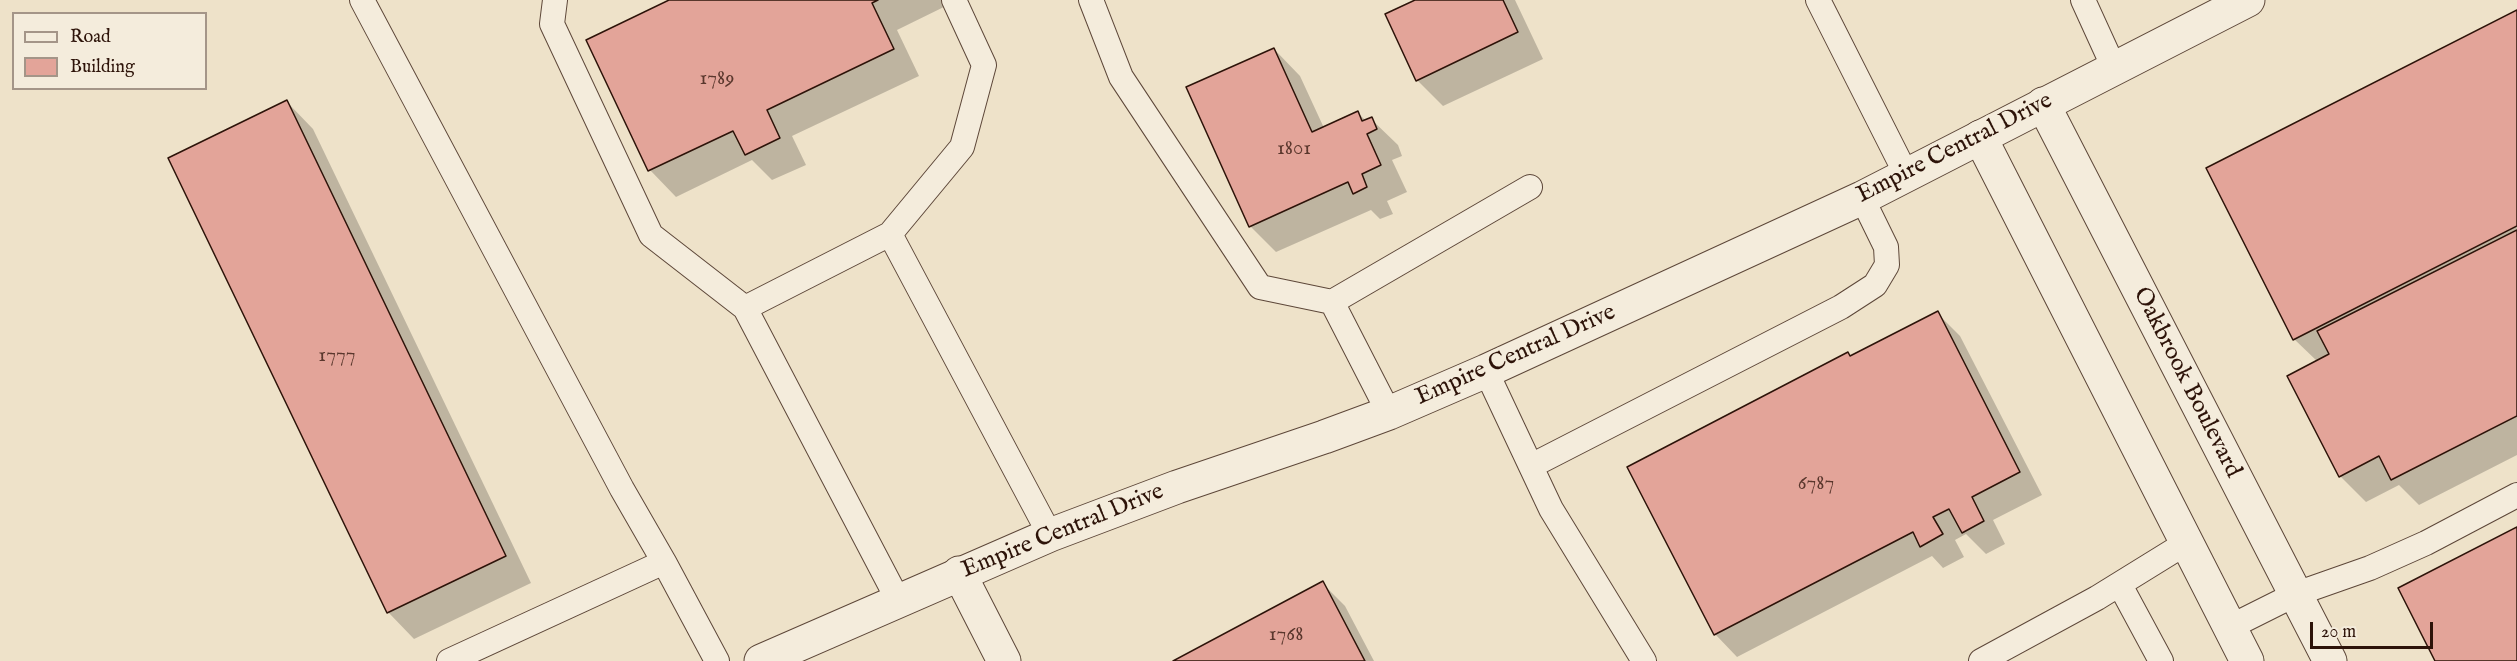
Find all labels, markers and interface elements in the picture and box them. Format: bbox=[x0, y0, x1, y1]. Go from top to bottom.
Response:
legend bbox=[12, 12, 207, 90]
text: Road bbox=[70, 26, 111, 49]
text: Building bbox=[70, 56, 135, 79]
house number: 1789 bbox=[699, 67, 735, 93]
street label: Empire Central Drive bbox=[1852, 87, 2058, 211]
house number: 1801 bbox=[1277, 137, 1311, 163]
street label: Oakbrook Boulevard bbox=[2126, 283, 2246, 483]
street label: Empire Central Drive bbox=[1412, 299, 1620, 413]
house number: 1777 bbox=[318, 344, 356, 370]
house number: 6787 bbox=[1798, 472, 1834, 498]
street label: Empire Central Drive bbox=[958, 478, 1168, 586]
scale bar bbox=[2313, 610, 2436, 648]
text: 20 m bbox=[2321, 621, 2356, 644]
house number: 1768 bbox=[1269, 623, 1303, 649]

